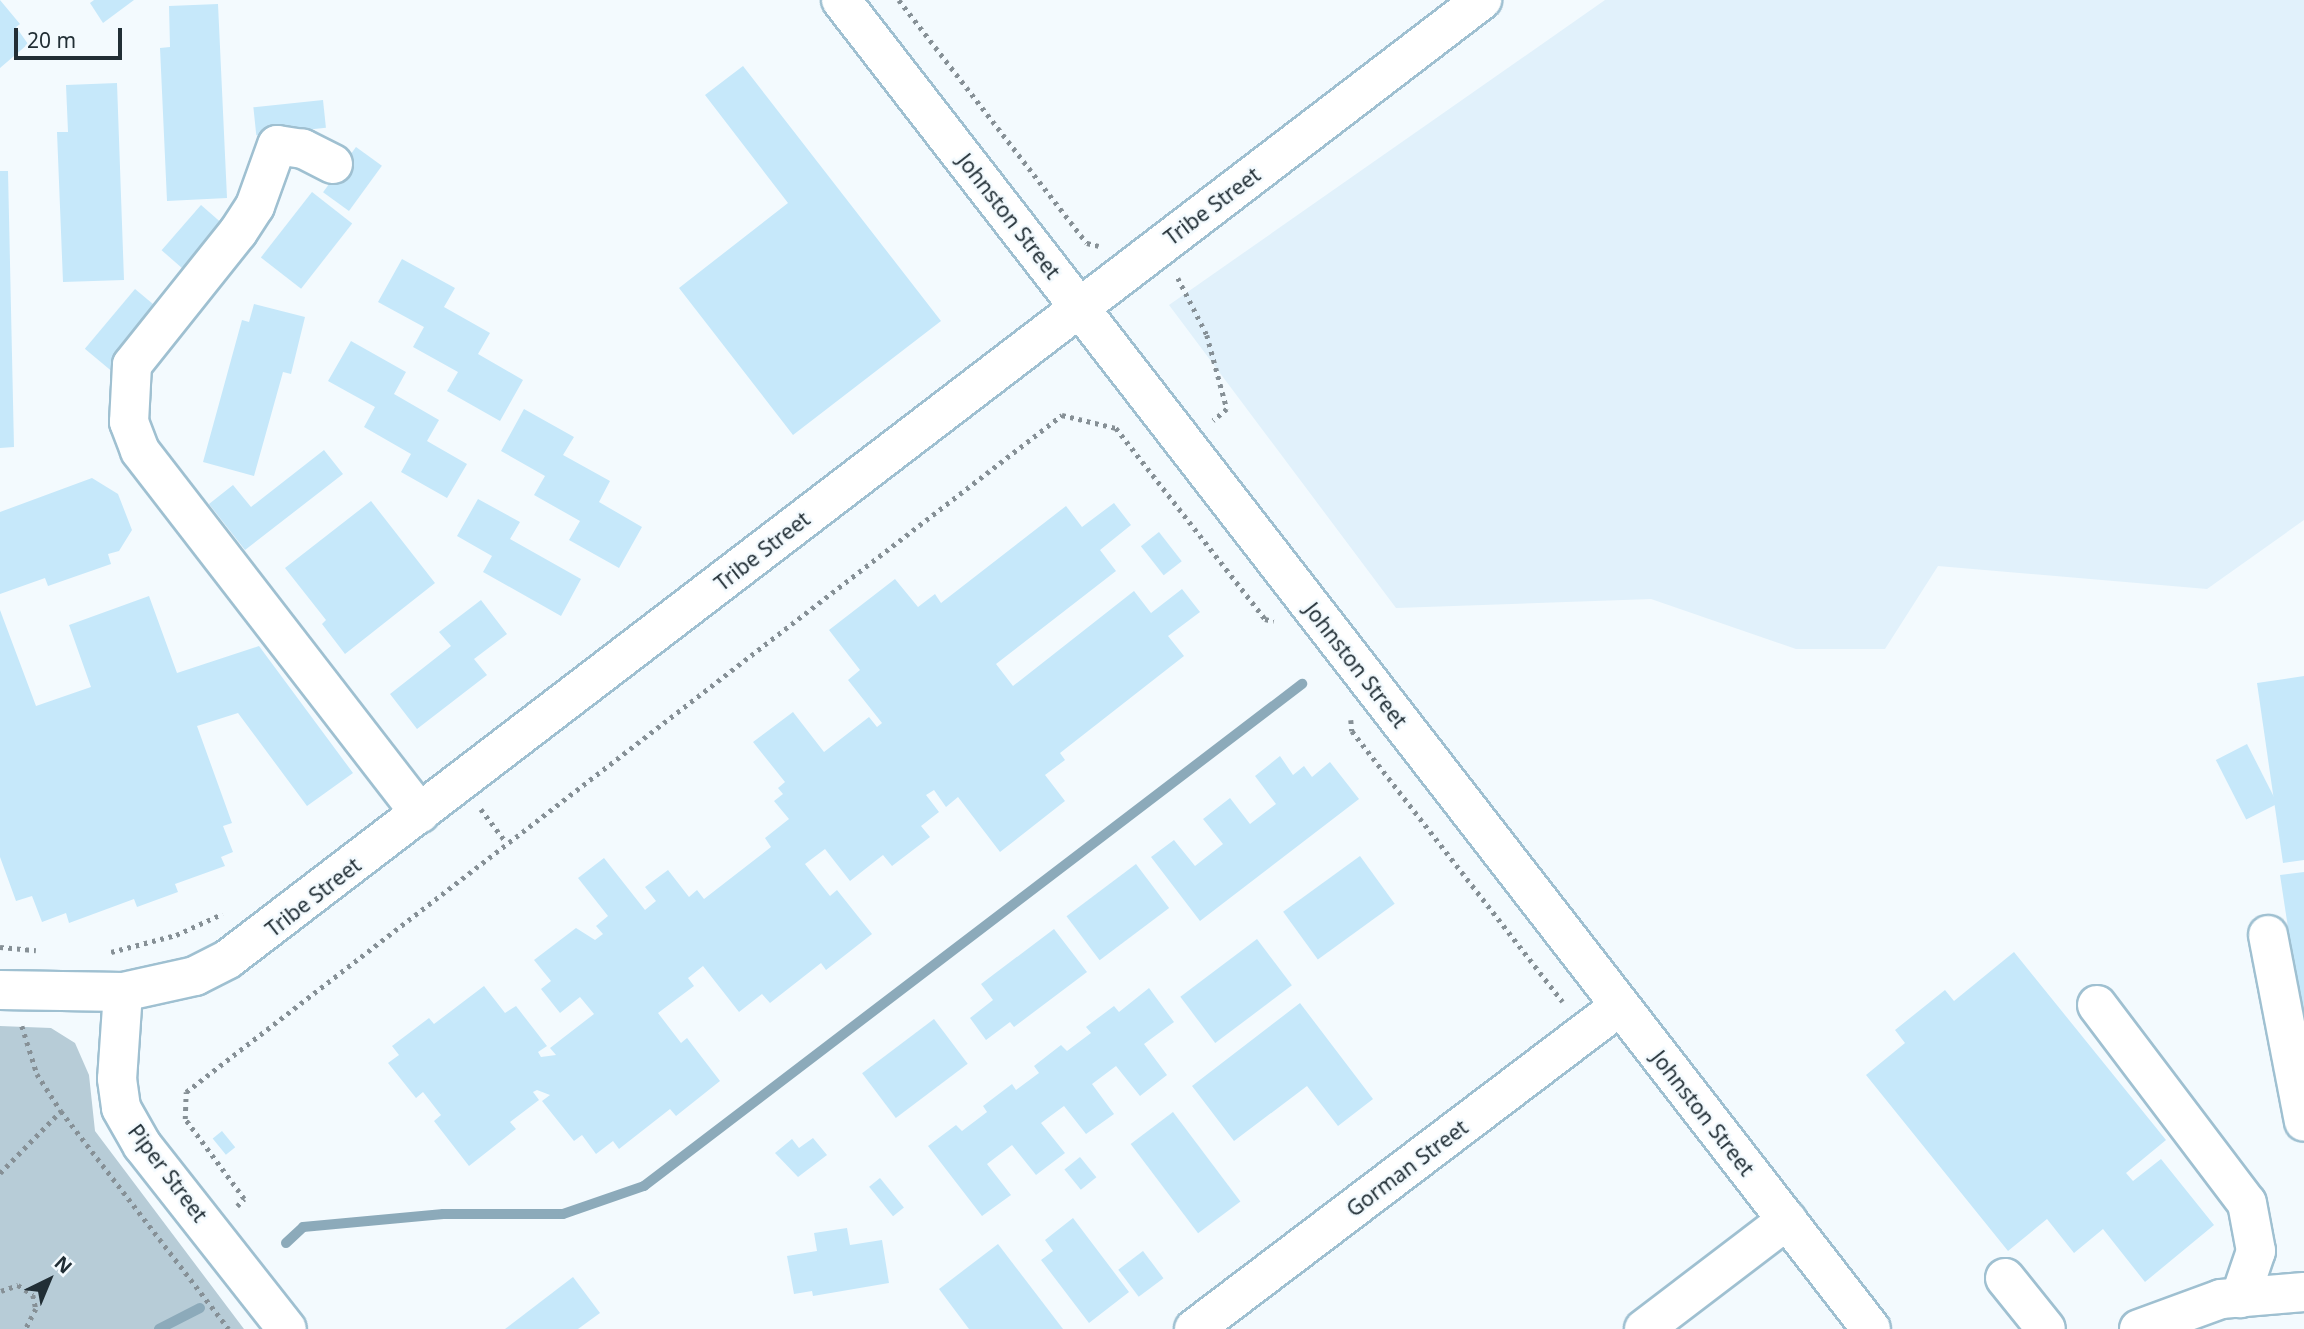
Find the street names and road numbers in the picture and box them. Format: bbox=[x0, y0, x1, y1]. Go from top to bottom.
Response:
street label: Johnston Street bbox=[952, 148, 1066, 284]
street label: Tribe Street bbox=[1159, 162, 1265, 250]
street label: Tribe Street bbox=[709, 506, 815, 596]
street label: Johnston Street bbox=[1299, 597, 1413, 733]
street label: Tribe Street bbox=[260, 852, 366, 942]
street label: Johnston Street bbox=[1646, 1045, 1760, 1181]
street label: Gorman Street bbox=[1341, 1114, 1473, 1222]
street label: Piper Street bbox=[123, 1119, 213, 1227]

